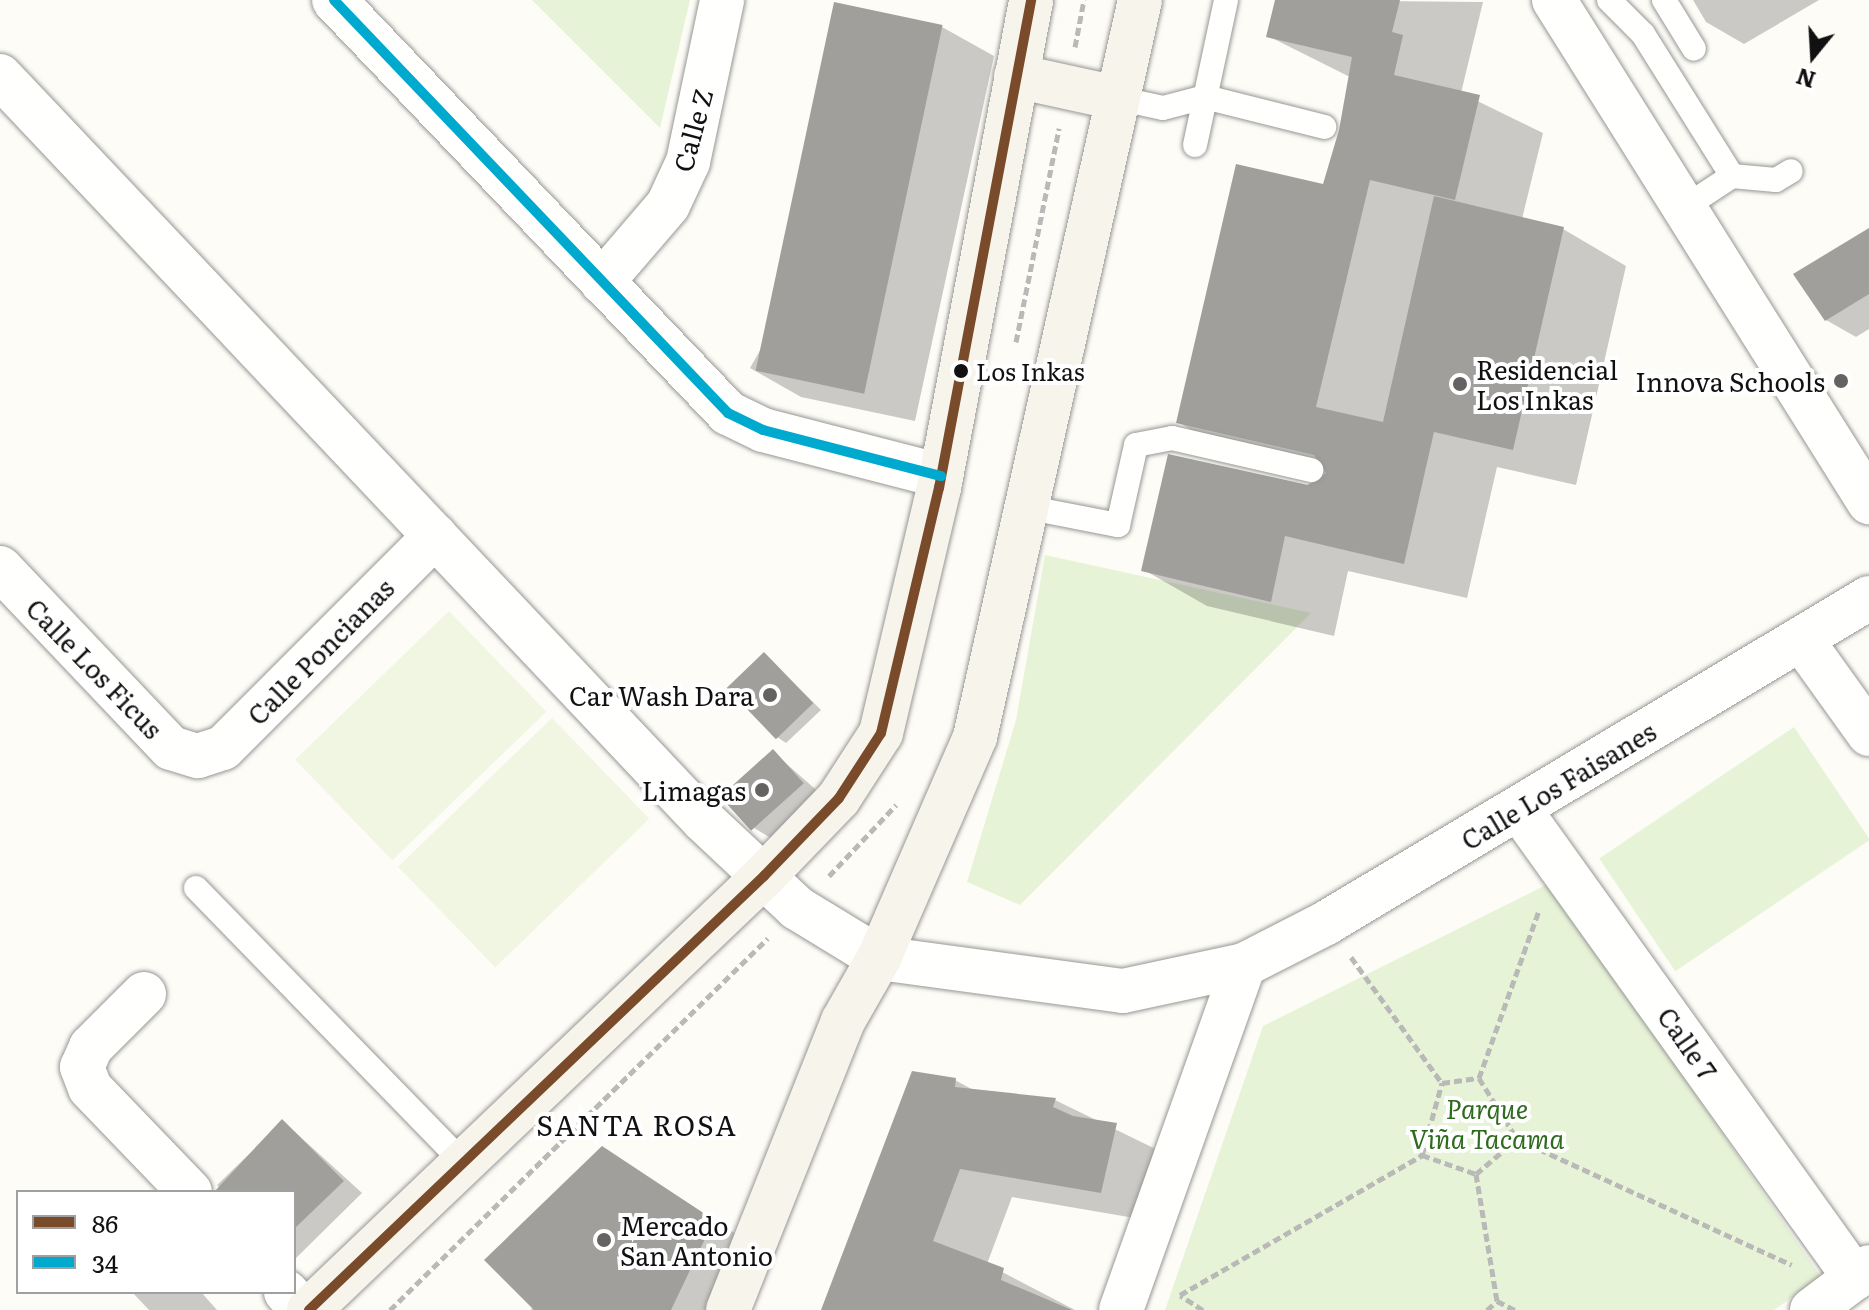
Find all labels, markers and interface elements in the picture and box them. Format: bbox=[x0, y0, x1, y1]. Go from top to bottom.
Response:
north arrow bbox=[1773, 16, 1853, 96]
text: N bbox=[1792, 61, 1819, 98]
street label: Calle Z bbox=[666, 85, 718, 175]
place label: Residencial Los Inkas bbox=[1476, 353, 1618, 414]
place label: Los Inkas bbox=[976, 357, 1085, 385]
marker: Los Inkas bbox=[953, 363, 969, 379]
place label: Innova Schools bbox=[1635, 365, 1825, 397]
marker: Innova Schools bbox=[1832, 372, 1850, 390]
marker: Residencial Los Inkas bbox=[1451, 375, 1469, 393]
street label: Calle Poncianas bbox=[241, 572, 399, 730]
street label: Calle Los Ficus bbox=[21, 592, 169, 744]
place label: Car Wash Dara bbox=[569, 679, 754, 711]
marker: Car Wash Dara bbox=[761, 686, 779, 704]
street label: Calle Los Faisanes bbox=[1455, 715, 1661, 855]
place label: Limagas bbox=[642, 774, 746, 806]
marker: Limagas bbox=[753, 781, 771, 799]
street label: Calle 7 bbox=[1652, 1001, 1724, 1085]
park label: Parque Viña Tacama bbox=[1410, 1092, 1564, 1154]
district label: SANTA ROSA bbox=[536, 1107, 738, 1141]
legend bbox=[16, 1190, 296, 1294]
text: 86 bbox=[92, 1205, 118, 1240]
place label: Mercado San Antonio bbox=[620, 1209, 773, 1270]
marker: Mercado San Antonio bbox=[595, 1231, 613, 1249]
text: 34 bbox=[92, 1245, 118, 1280]

